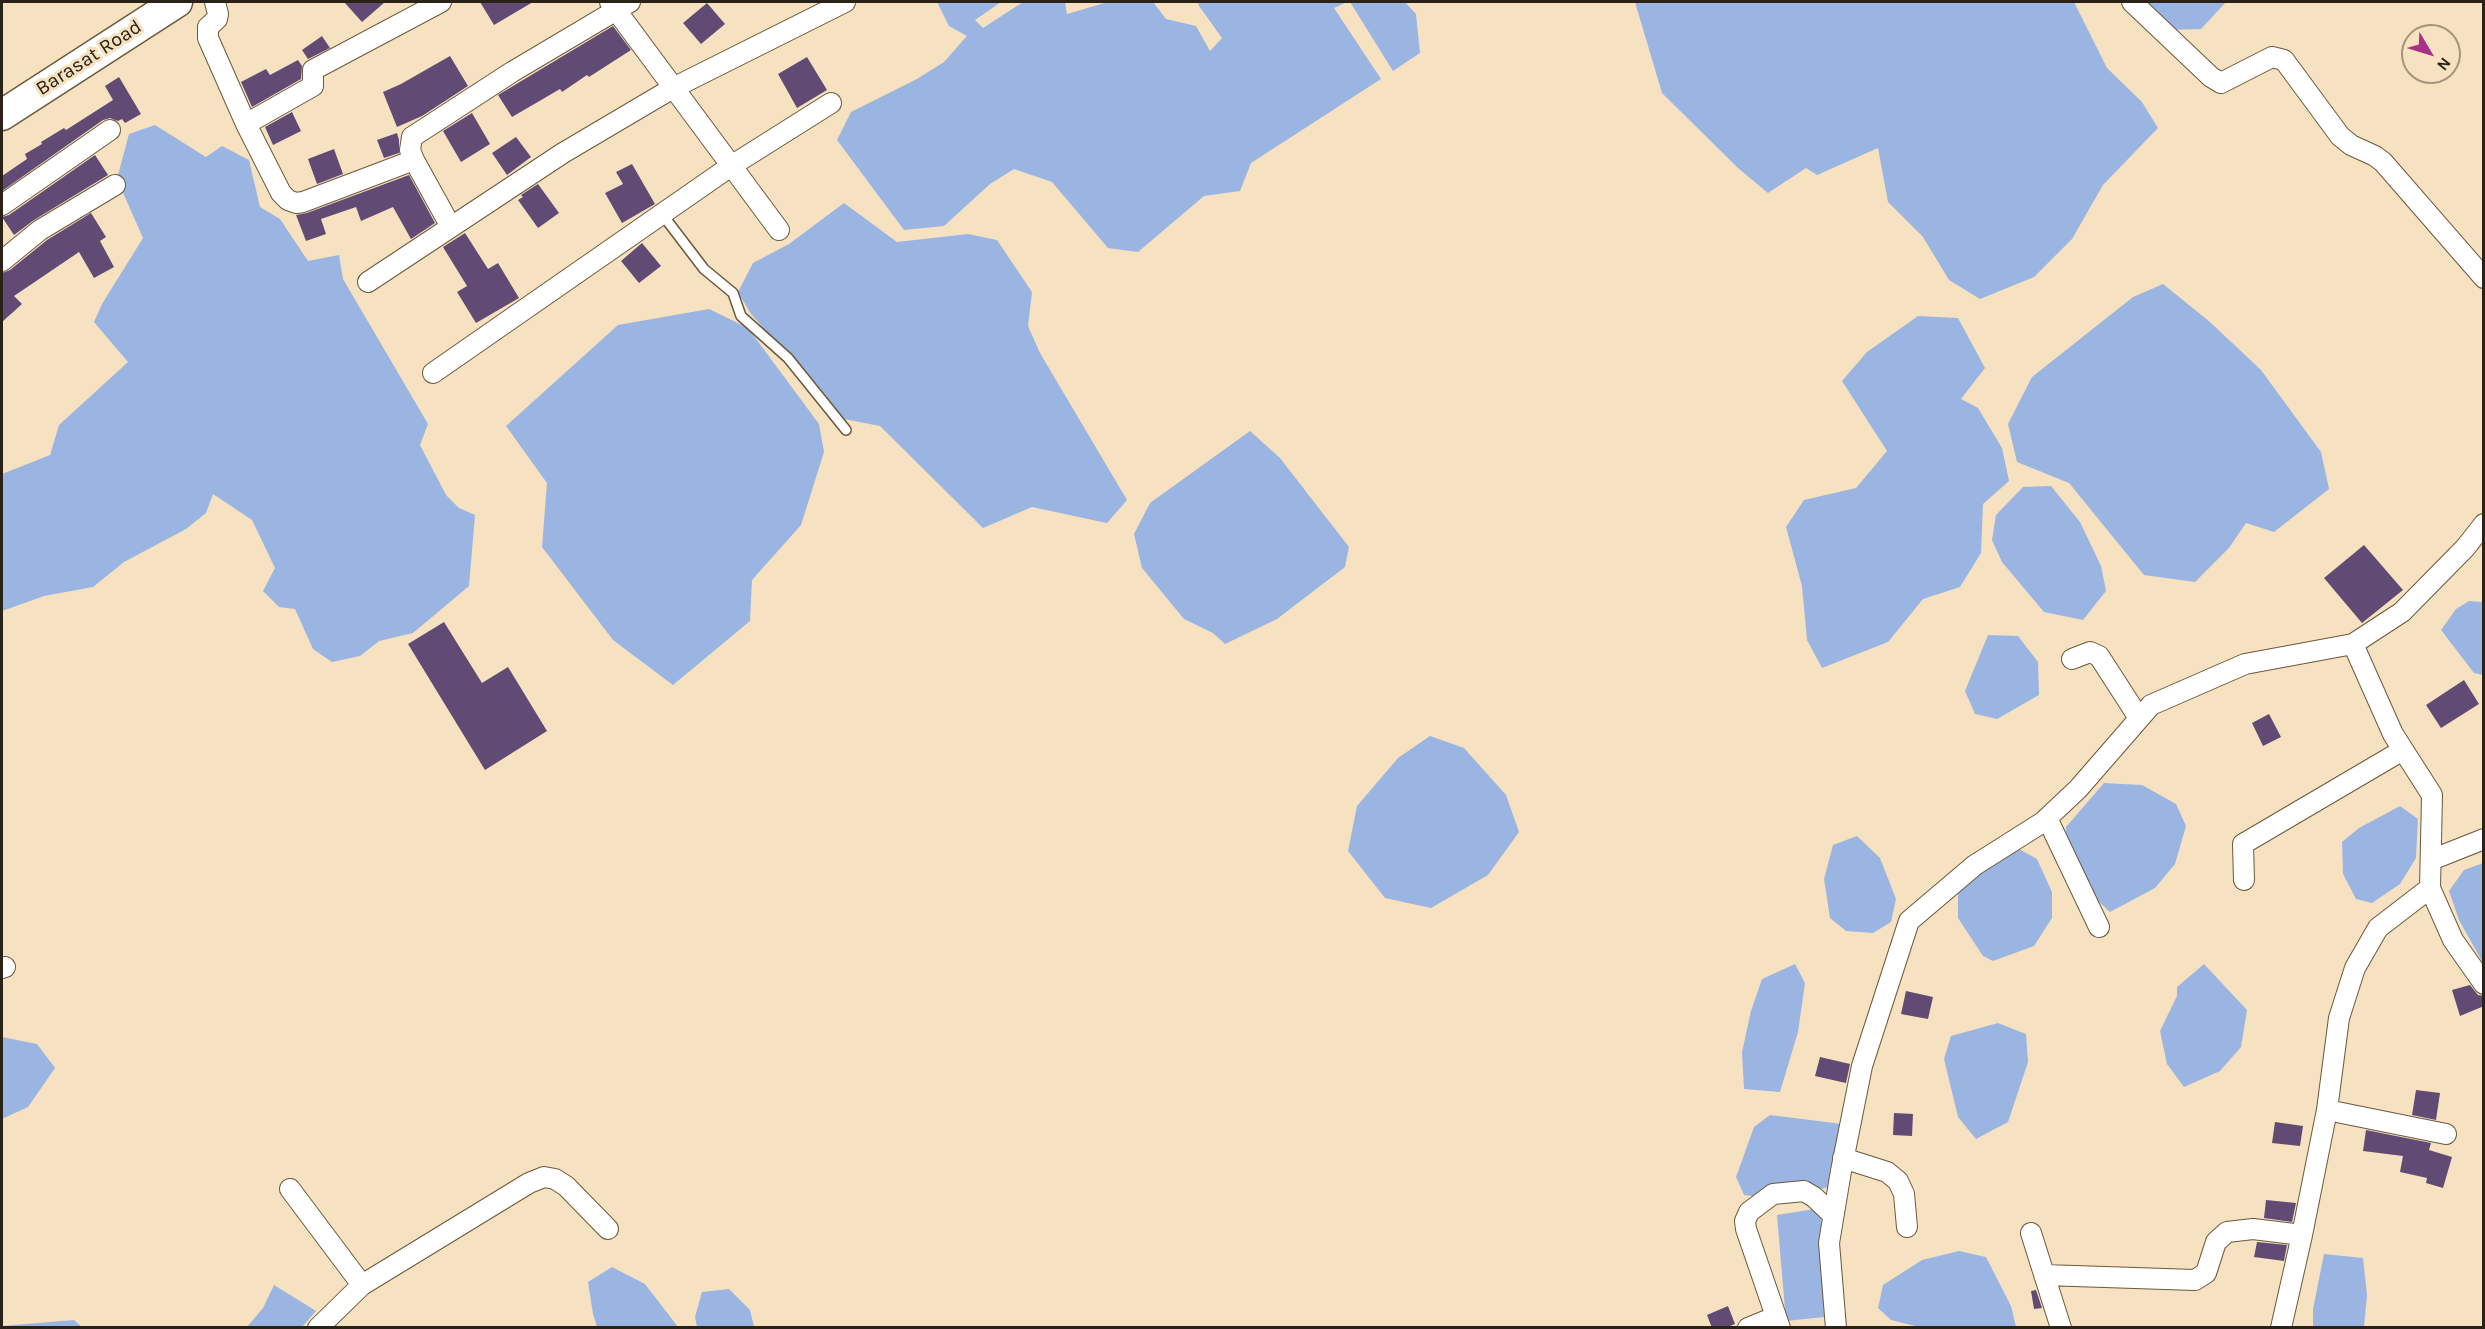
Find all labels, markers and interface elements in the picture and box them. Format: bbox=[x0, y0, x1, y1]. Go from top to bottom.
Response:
street label: Barasat Road bbox=[32, 15, 146, 101]
north arrow bbox=[2401, 24, 2461, 84]
text: N bbox=[2433, 54, 2455, 75]

